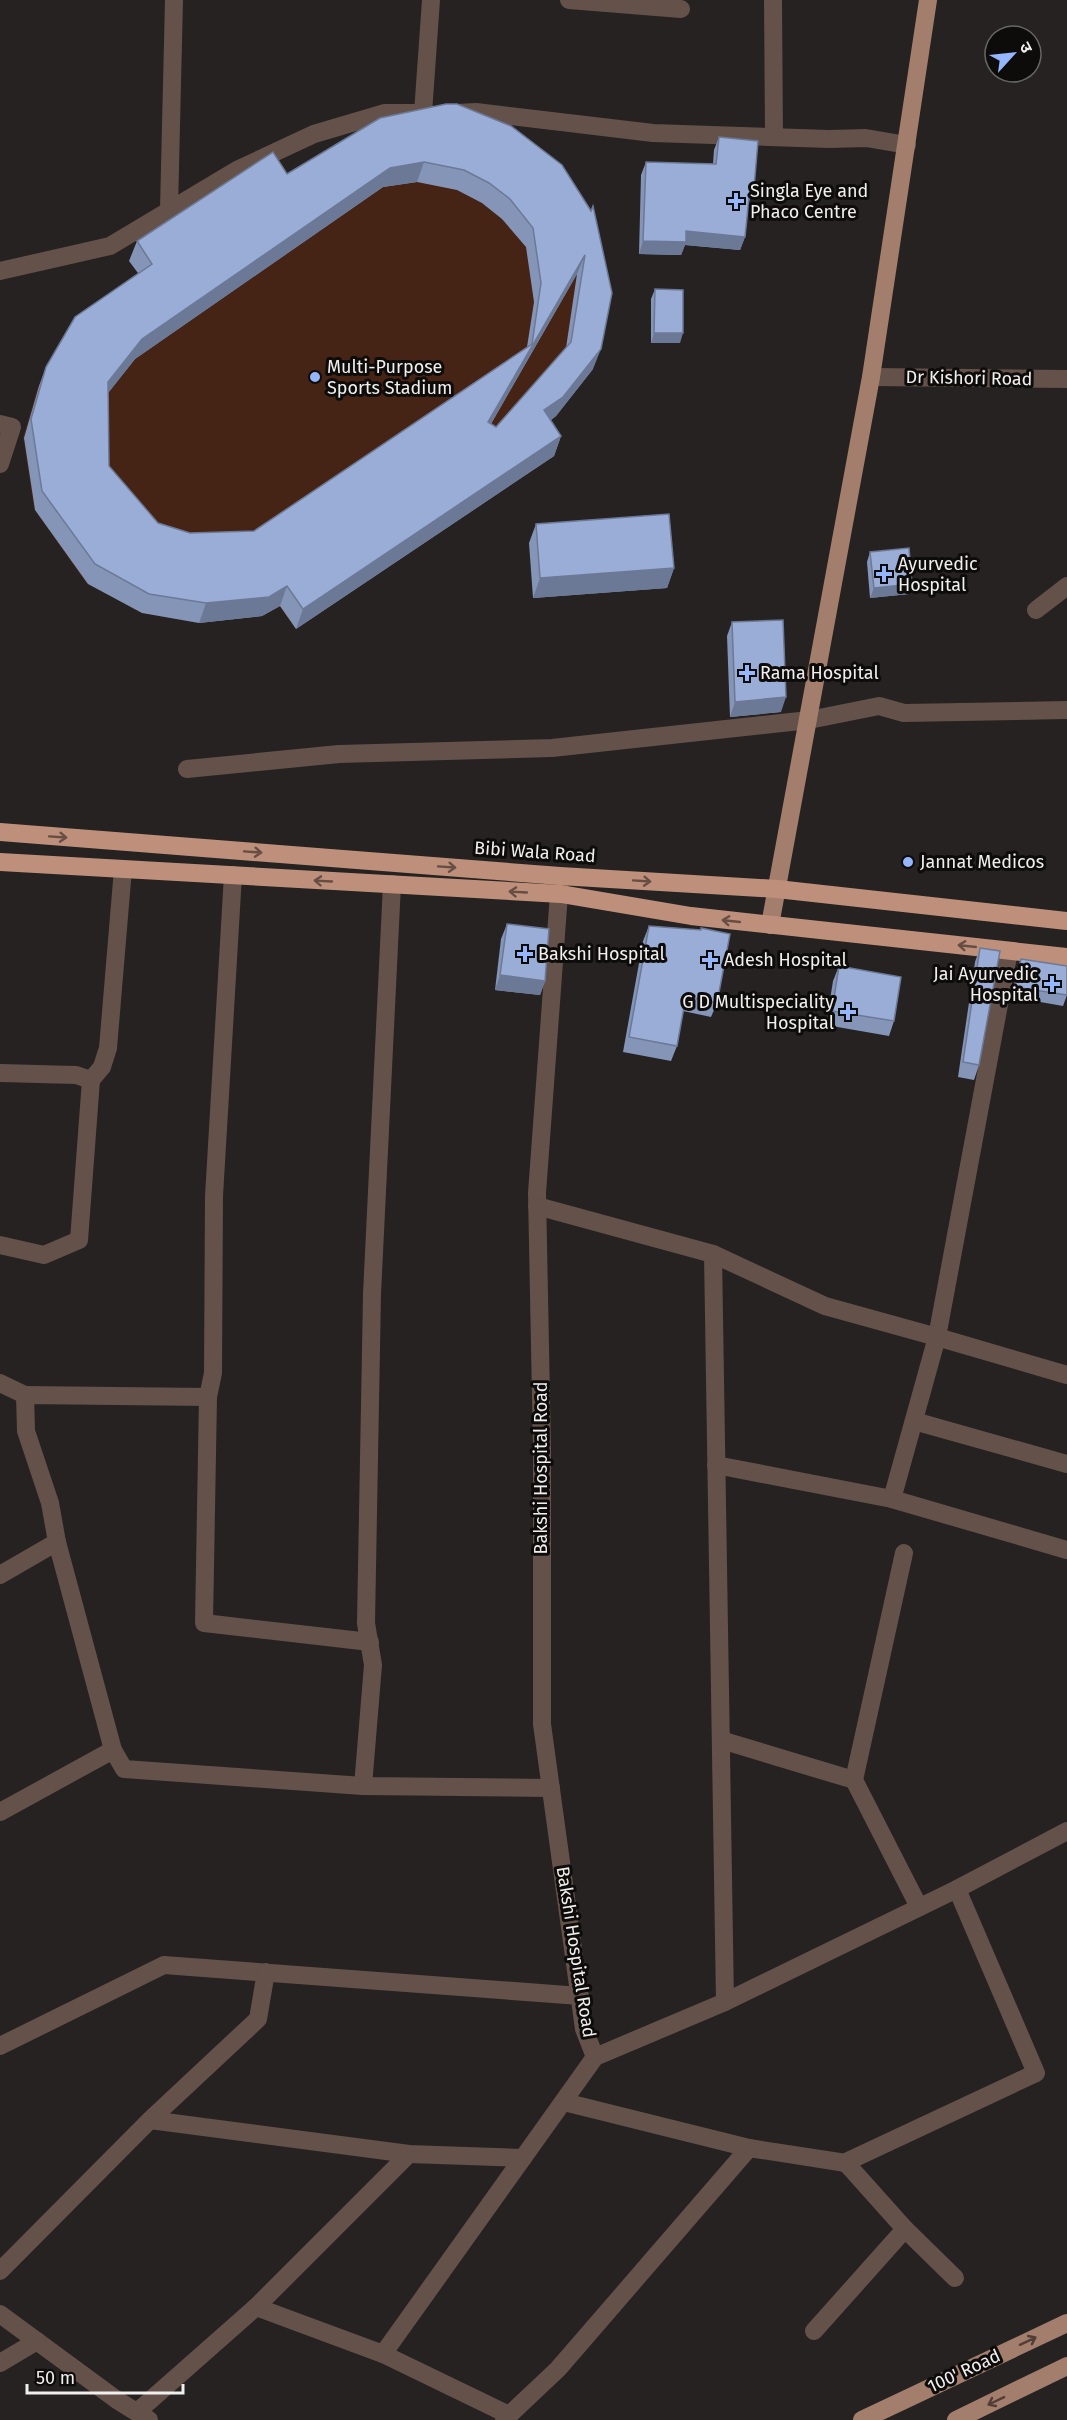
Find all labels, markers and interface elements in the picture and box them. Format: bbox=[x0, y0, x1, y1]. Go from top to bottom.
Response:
north arrow bbox=[983, 24, 1043, 84]
text: उ bbox=[1015, 39, 1037, 56]
place label: Singla Eye and Phaco Centre bbox=[750, 180, 868, 223]
marker: Singla Eye and Phaco Centre bbox=[727, 192, 745, 210]
place label: Multi-Purpose Sports Stadium bbox=[327, 356, 452, 399]
street label: Dr Kishori Road bbox=[905, 366, 1033, 390]
marker: Multi-Purpose Sports Stadium bbox=[308, 370, 322, 384]
place label: Ayurvedic Hospital bbox=[898, 553, 978, 596]
marker: Ayurvedic Hospital bbox=[875, 565, 893, 583]
place label: Rama Hospital bbox=[760, 662, 879, 684]
marker: Rama Hospital bbox=[738, 664, 756, 682]
one-way arrow bbox=[48, 831, 68, 842]
street label: Bibi Wala Road bbox=[473, 837, 597, 867]
one-way arrow bbox=[242, 847, 262, 858]
place label: Jannat Medicos bbox=[920, 851, 1044, 873]
marker: Jannat Medicos bbox=[901, 855, 915, 869]
one-way arrow bbox=[437, 862, 457, 873]
one-way arrow bbox=[313, 875, 333, 886]
one-way arrow bbox=[631, 875, 651, 886]
one-way arrow bbox=[508, 886, 528, 897]
one-way arrow bbox=[722, 915, 742, 926]
one-way arrow bbox=[958, 940, 978, 951]
place label: Bakshi Hospital bbox=[538, 943, 665, 965]
marker: Bakshi Hospital bbox=[516, 945, 534, 963]
place label: Adesh Hospital bbox=[724, 949, 847, 971]
marker: Adesh Hospital bbox=[701, 951, 719, 969]
place label: Jai Ayurvedic Hospital bbox=[933, 963, 1038, 1006]
marker: Jai Ayurvedic Hospital bbox=[1043, 975, 1061, 993]
place label: G D Multispeciality Hospital bbox=[682, 991, 834, 1034]
marker: G D Multispeciality Hospital bbox=[839, 1003, 857, 1021]
street label: Bakshi Hospital Road bbox=[530, 1381, 552, 1555]
street label: Bakshi Hospital Road bbox=[552, 1865, 600, 2039]
one-way arrow bbox=[1019, 2334, 1037, 2346]
street label: 100' Road bbox=[924, 2345, 1004, 2397]
scale bar bbox=[27, 2357, 183, 2395]
text: 50 m bbox=[36, 2367, 75, 2389]
one-way arrow bbox=[987, 2395, 1005, 2407]

